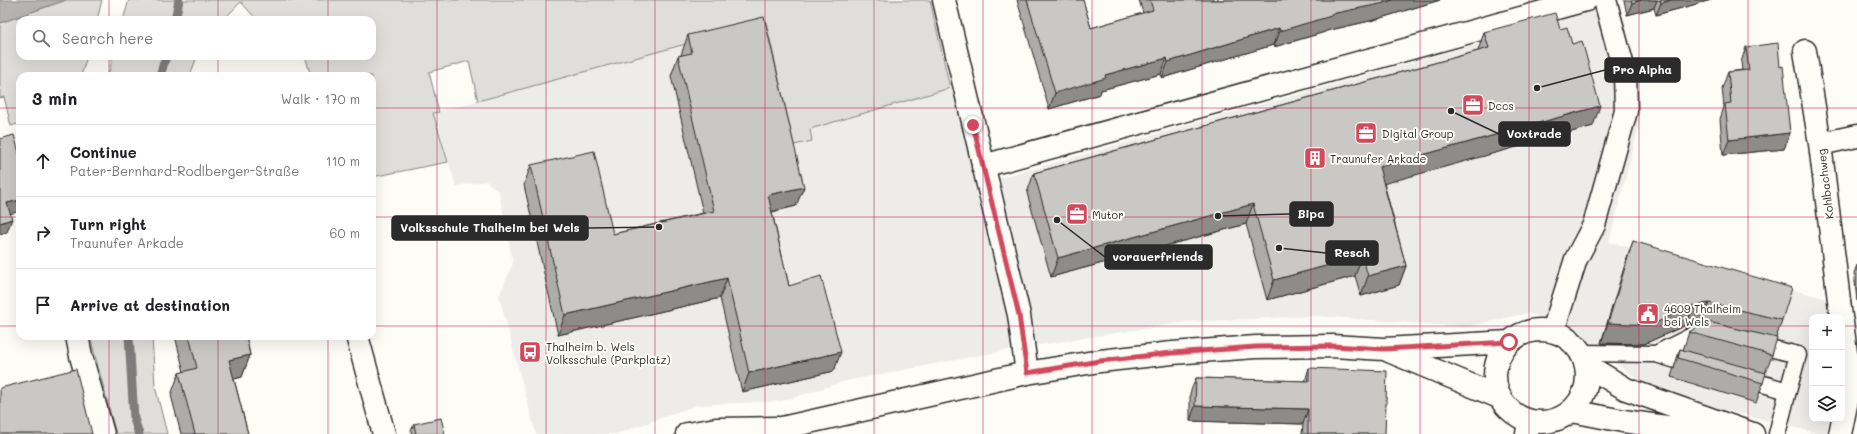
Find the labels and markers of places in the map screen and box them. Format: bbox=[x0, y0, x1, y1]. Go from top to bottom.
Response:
callout: Pro Alpha bbox=[1605, 58, 1680, 82]
office icon: Dccs bbox=[1460, 92, 1486, 118]
place label: Dccs bbox=[1488, 98, 1514, 113]
office icon: Digital Group bbox=[1353, 120, 1379, 146]
callout: Voxtrade bbox=[1499, 122, 1570, 146]
place label: Digital Group bbox=[1382, 126, 1454, 141]
building icon: Traunufer Arkade bbox=[1302, 145, 1328, 171]
place label: Traunufer Arkade bbox=[1330, 151, 1427, 166]
office icon: Mutor bbox=[1064, 201, 1090, 227]
callout: Bipa bbox=[1290, 202, 1333, 226]
place label: Mutor bbox=[1092, 207, 1124, 222]
callout: Volksschule Thalheim bei Wels bbox=[392, 216, 588, 240]
callout: Resch bbox=[1326, 241, 1378, 265]
callout: vorauerfriends bbox=[1105, 245, 1212, 269]
public building icon: 4609 Thalheim bei Wels bbox=[1635, 301, 1661, 327]
place label: 4609 Thalheim bei Wels bbox=[1664, 301, 1741, 329]
bus stop icon: Thalheim b. Wels Volksschule (Parkplatz) bbox=[517, 339, 543, 365]
place label: Thalheim b. Wels Volksschule (Parkplatz) bbox=[546, 339, 671, 367]

